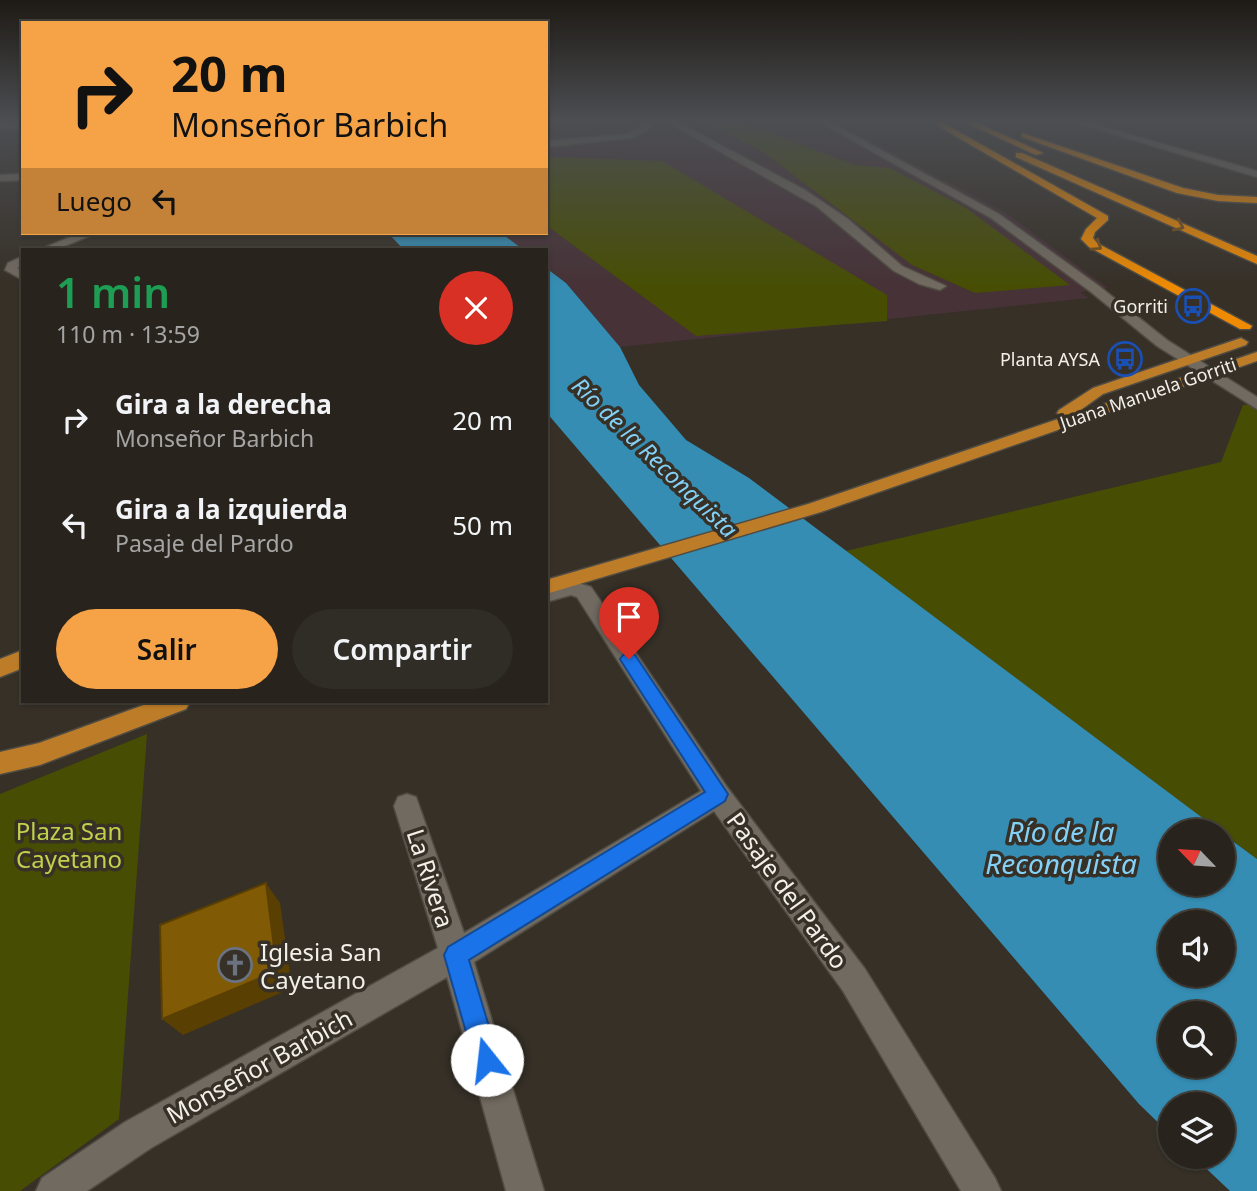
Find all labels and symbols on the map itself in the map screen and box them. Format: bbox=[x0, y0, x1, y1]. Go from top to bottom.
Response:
one-way arrow bbox=[1172, 218, 1184, 232]
one-way arrow bbox=[1089, 237, 1102, 250]
bus stop icon: Gorriti bbox=[1174, 287, 1212, 325]
place label: Gorriti bbox=[1113, 294, 1168, 318]
bus stop icon: Planta AYSA bbox=[1106, 340, 1144, 378]
place label: Planta AYSA bbox=[1000, 347, 1100, 371]
street label: Juana Manuela Gorriti bbox=[1055, 352, 1239, 435]
water label: Río de la Reconquista bbox=[565, 370, 745, 544]
pin bbox=[599, 587, 659, 659]
street label: Pasaje del Pardo bbox=[720, 805, 856, 975]
water label: Río de la Reconquista bbox=[985, 812, 1137, 882]
park label: Plaza San Cayetano bbox=[16, 814, 122, 875]
north arrow bbox=[1158, 819, 1236, 896]
street label: La Rivera bbox=[400, 824, 462, 932]
place label: Iglesia San Cayetano bbox=[260, 935, 382, 996]
church icon: Iglesia San Cayetano bbox=[216, 946, 254, 984]
street label: Monseñor Barbich bbox=[160, 1001, 358, 1131]
position arrow bbox=[450, 1023, 524, 1097]

